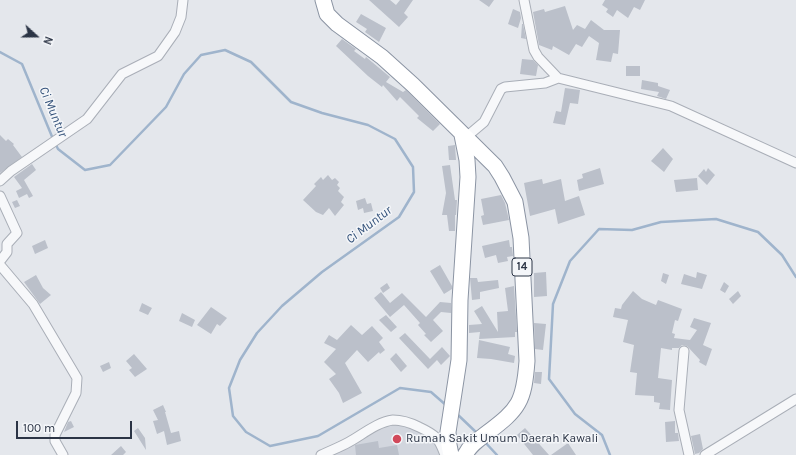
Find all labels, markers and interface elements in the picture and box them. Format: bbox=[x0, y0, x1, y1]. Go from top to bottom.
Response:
north arrow bbox=[16, 16, 56, 56]
text: N bbox=[40, 34, 55, 46]
water label: Ci Muntur bbox=[35, 84, 71, 140]
water label: Ci Muntur bbox=[343, 203, 395, 247]
road number: 14 bbox=[512, 258, 532, 276]
scale bar bbox=[18, 413, 134, 439]
text: 100 m bbox=[23, 421, 55, 435]
place label: Rumah Sakit Umum Daerah Kawali bbox=[406, 432, 598, 446]
marker: Rumah Sakit Umum Daerah Kawali bbox=[391, 433, 403, 445]

